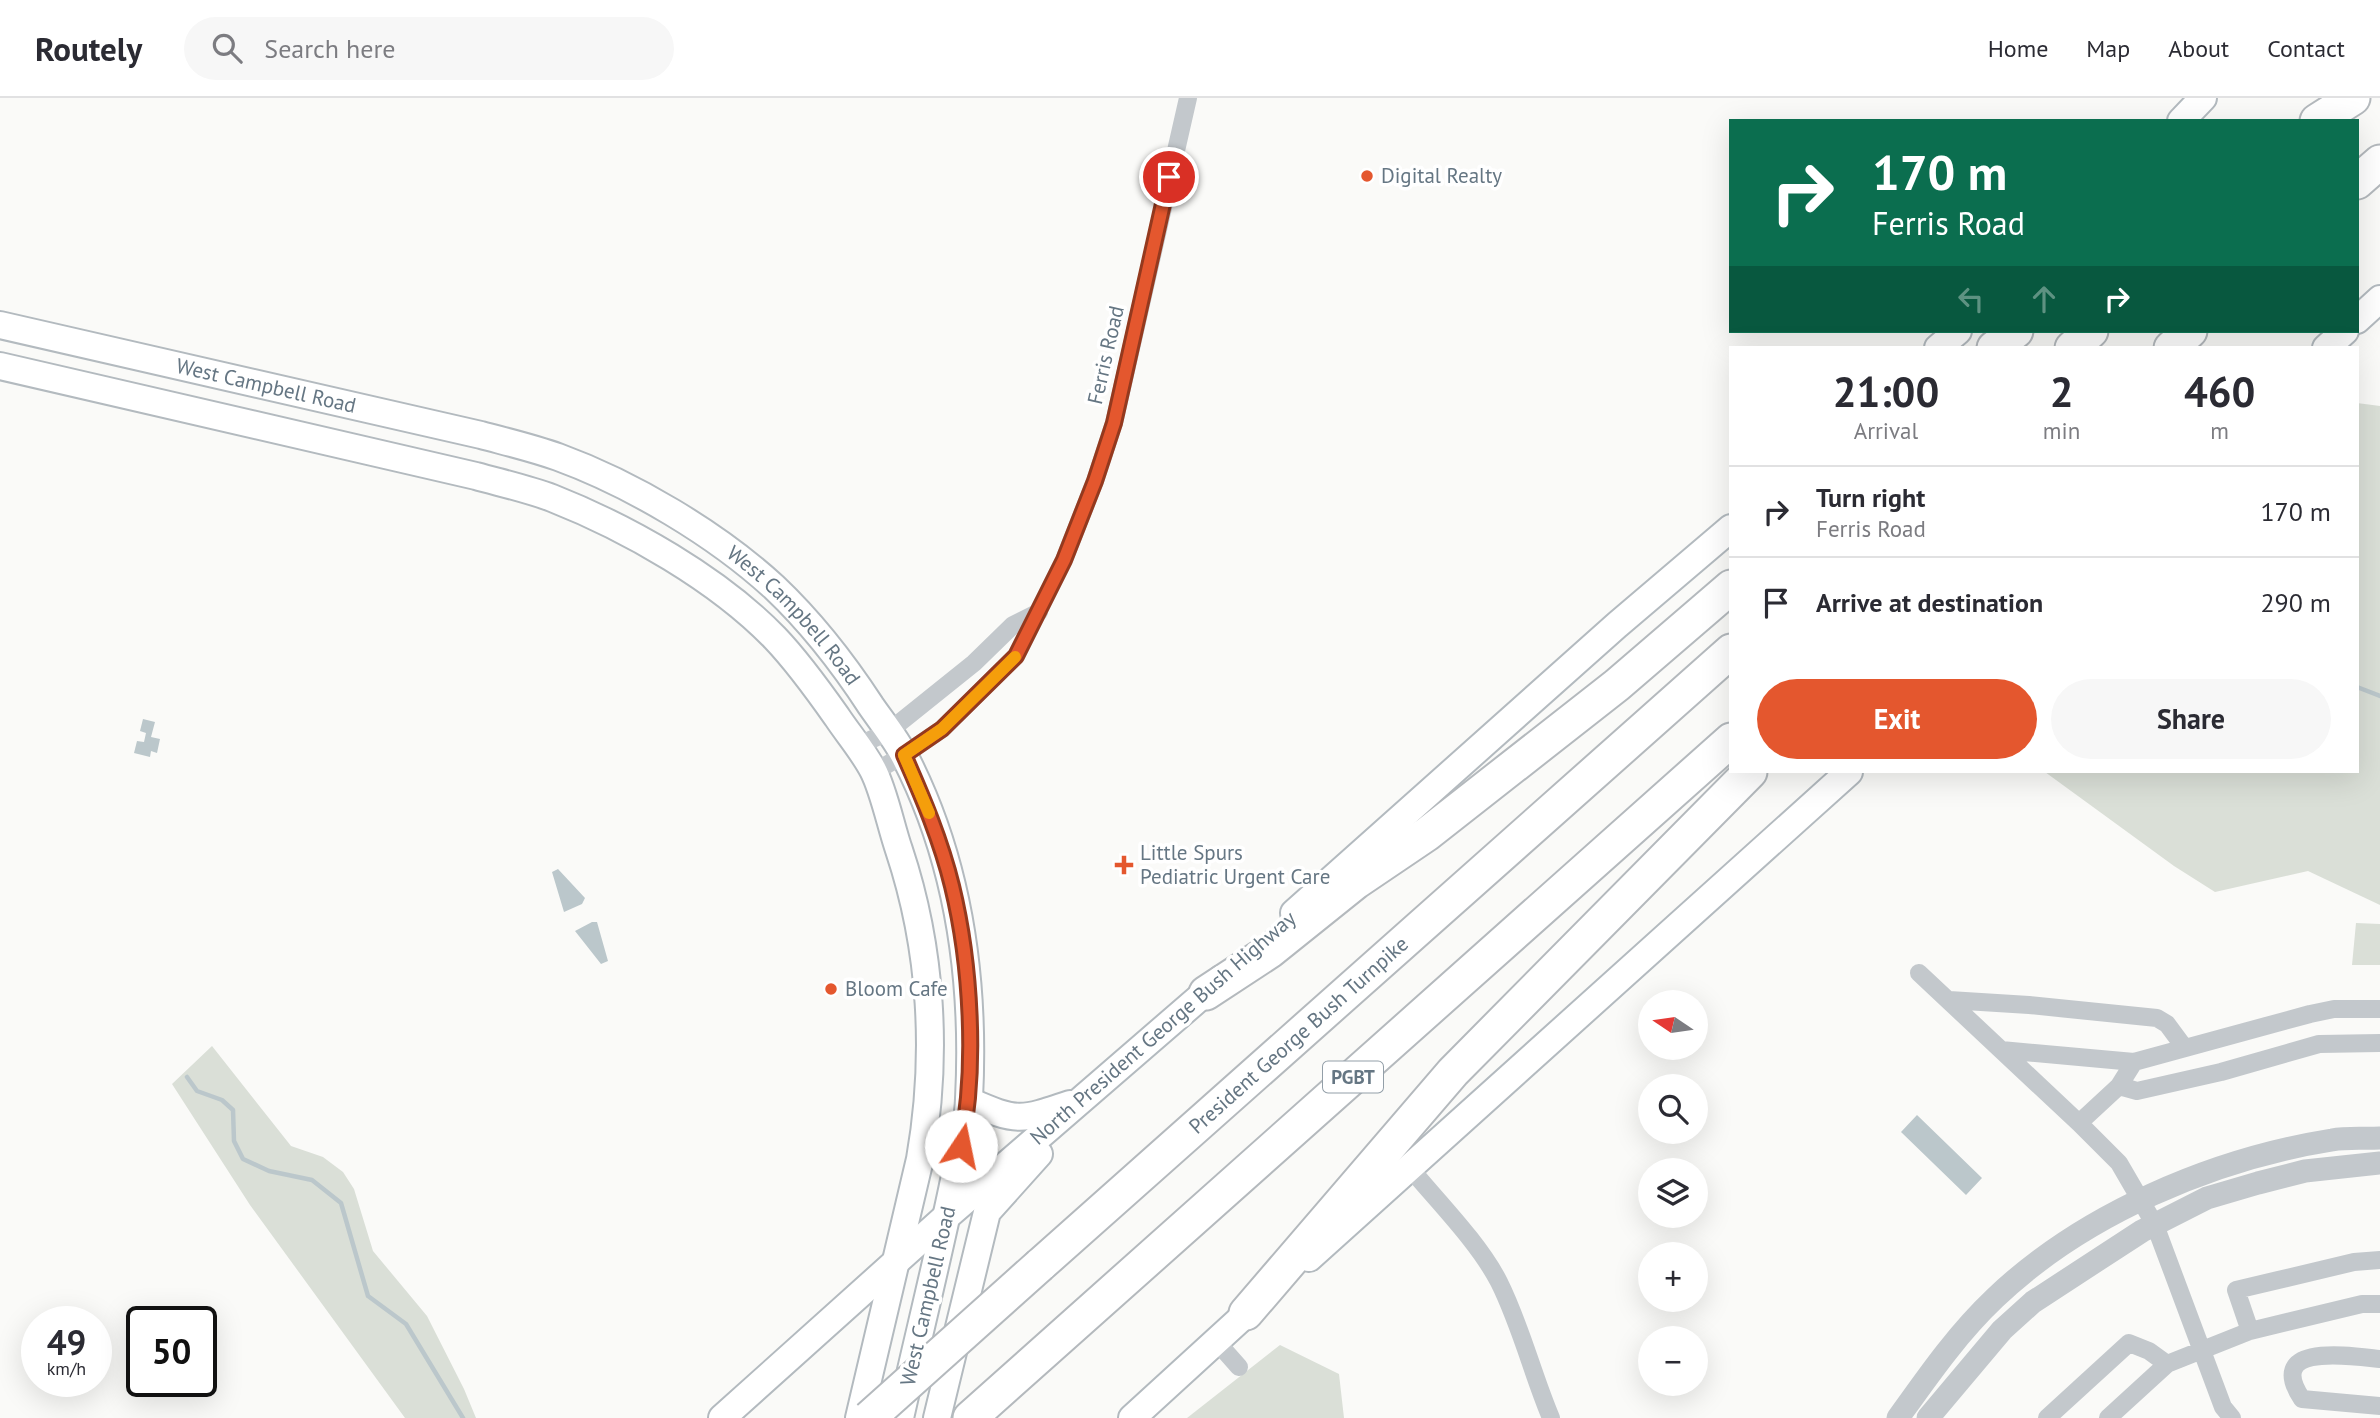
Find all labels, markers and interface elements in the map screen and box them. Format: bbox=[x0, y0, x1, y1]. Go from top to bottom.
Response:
search box bbox=[184, 17, 674, 80]
text: Routely bbox=[35, 27, 142, 70]
icon: search bbox=[208, 29, 246, 67]
text: Search here bbox=[264, 32, 395, 65]
text: Home bbox=[1988, 33, 2048, 64]
text: Map bbox=[2086, 33, 2130, 64]
text: About bbox=[2168, 33, 2229, 64]
text: Contact bbox=[2267, 33, 2345, 64]
text: 170 m bbox=[1872, 140, 2007, 204]
pin bbox=[1139, 147, 1199, 207]
icon: right bbox=[1757, 147, 1848, 238]
icon: arrive bbox=[1150, 158, 1188, 196]
place label: Digital Realty bbox=[1381, 162, 1502, 189]
marker: Digital Realty bbox=[1359, 168, 1375, 184]
text: Ferris Road bbox=[1872, 202, 2025, 244]
icon: left bbox=[1952, 280, 1990, 318]
icon: ahead bbox=[2025, 280, 2063, 318]
icon: right bbox=[2098, 280, 2136, 318]
street label: Ferris Road bbox=[1081, 303, 1130, 407]
street label: West Campbell Road bbox=[174, 352, 359, 419]
text: 21:00 bbox=[1833, 364, 1939, 419]
text: 2 bbox=[2050, 364, 2073, 419]
text: 460 bbox=[2184, 364, 2255, 419]
text: Arrival bbox=[1854, 416, 1918, 445]
text: min bbox=[2043, 416, 2080, 445]
text: m bbox=[2210, 416, 2229, 445]
text: Turn right bbox=[1816, 481, 1925, 514]
icon: right bbox=[1757, 493, 1795, 531]
text: 170 m bbox=[2260, 495, 2331, 528]
text: Ferris Road bbox=[1816, 514, 1926, 543]
street label: West Campbell Road bbox=[721, 539, 867, 690]
icon: arrive bbox=[1757, 584, 1795, 622]
text: Arrive at destination bbox=[1816, 586, 2043, 619]
text: 290 m bbox=[2260, 586, 2331, 619]
button: Exit bbox=[1757, 679, 2037, 759]
button: Share bbox=[2051, 679, 2331, 759]
place label: Little Spurs Pediatric Urgent Care bbox=[1140, 839, 1330, 890]
marker: Little Spurs Pediatric Urgent Care bbox=[1114, 855, 1134, 875]
street label: North President George Bush Highway bbox=[1024, 905, 1301, 1151]
street label: President George Bush Turnpike bbox=[1183, 930, 1414, 1139]
place label: Bloom Cafe bbox=[845, 975, 948, 1002]
marker: Bloom Cafe bbox=[823, 981, 839, 997]
north arrow bbox=[1638, 990, 1708, 1060]
map controls bbox=[1638, 990, 1708, 1396]
road number: PGBT bbox=[1323, 1062, 1383, 1093]
button: search bbox=[1638, 1074, 1708, 1144]
position arrow bbox=[924, 1109, 998, 1183]
button: layers bbox=[1638, 1158, 1708, 1228]
street label: West Campbell Road bbox=[894, 1203, 961, 1388]
button: + bbox=[1638, 1242, 1708, 1312]
speed limit sign: 50 bbox=[126, 1306, 217, 1397]
text: 49 bbox=[47, 1319, 86, 1365]
button: − bbox=[1638, 1326, 1708, 1396]
text: km/h bbox=[47, 1357, 86, 1380]

